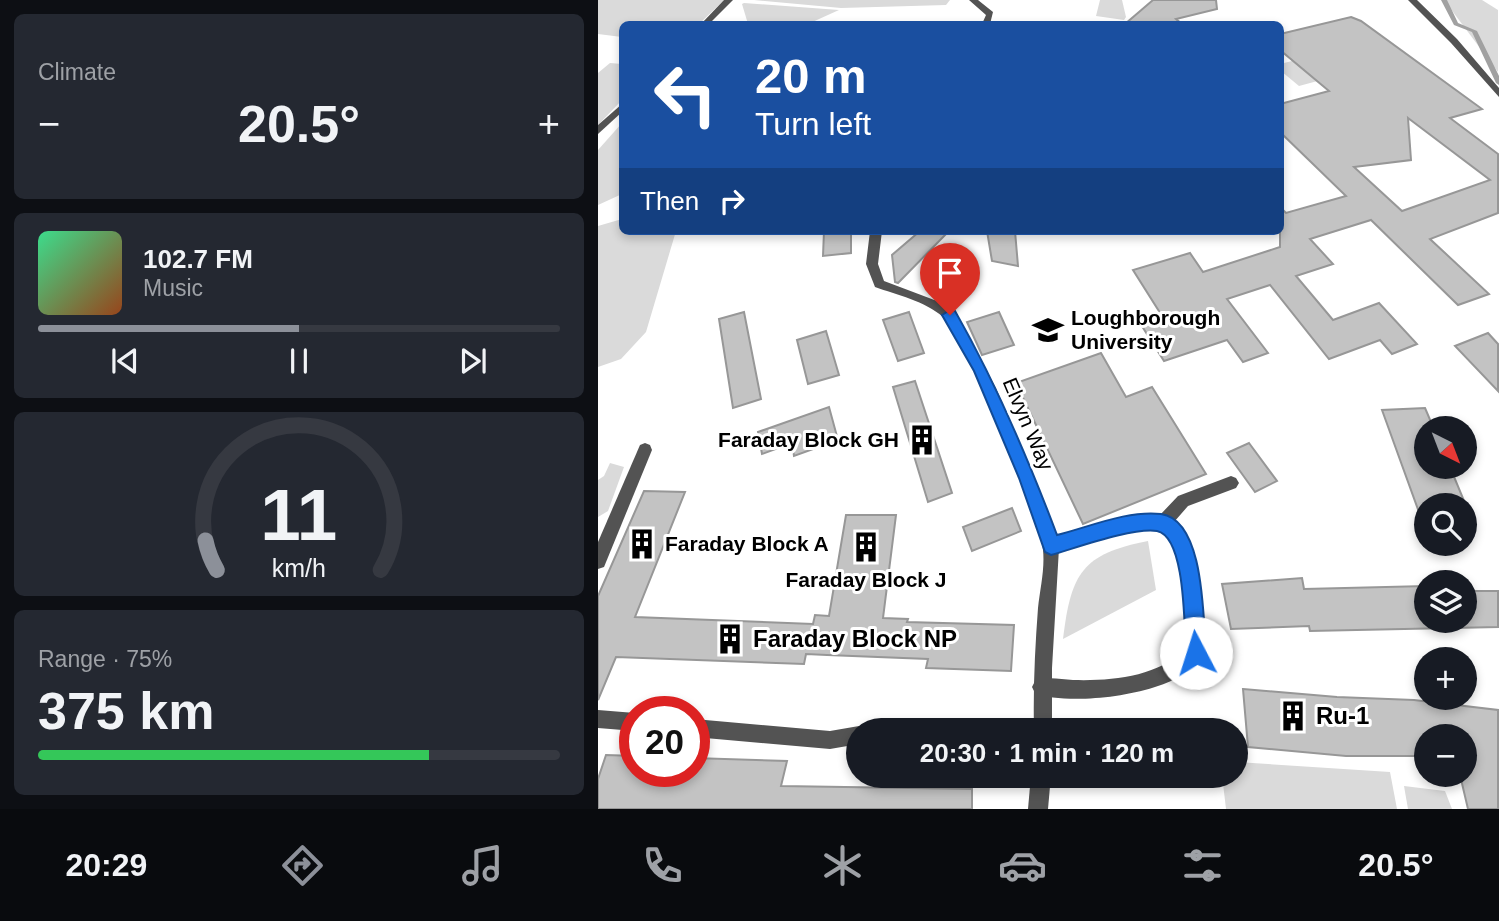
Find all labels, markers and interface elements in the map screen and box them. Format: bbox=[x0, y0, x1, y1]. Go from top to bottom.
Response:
icon: left bbox=[640, 49, 731, 140]
text: 20 m bbox=[755, 49, 867, 103]
text: Climate bbox=[38, 59, 116, 85]
text: 20.5° bbox=[238, 95, 360, 153]
text: − bbox=[38, 103, 60, 145]
text: + bbox=[538, 103, 560, 145]
text: Turn left bbox=[755, 106, 871, 142]
icon: right bbox=[713, 182, 751, 220]
text: Then bbox=[640, 186, 699, 216]
pin bbox=[920, 243, 980, 315]
text: 102.7 FM bbox=[143, 244, 253, 274]
icon: arrive bbox=[931, 254, 969, 292]
text: Music bbox=[143, 275, 203, 301]
place label: Loughborough University bbox=[1071, 306, 1220, 353]
school or university icon: Loughborough University bbox=[1031, 313, 1065, 347]
icon: previous bbox=[106, 342, 144, 380]
icon: pause bbox=[280, 342, 318, 380]
icon: next bbox=[454, 342, 492, 380]
street label: Elvyn Way bbox=[999, 374, 1058, 474]
north arrow bbox=[1414, 416, 1476, 480]
map controls bbox=[1414, 416, 1477, 787]
building icon: Faraday Block GH bbox=[905, 423, 939, 457]
place label: Faraday Block GH bbox=[718, 428, 899, 451]
text: 11 bbox=[261, 474, 337, 555]
button: search bbox=[1414, 493, 1477, 556]
building icon: Faraday Block A bbox=[625, 527, 659, 561]
building icon: Faraday Block J bbox=[849, 530, 883, 564]
place label: Faraday Block A bbox=[665, 532, 829, 555]
text: km/h bbox=[272, 554, 326, 582]
place label: Faraday Block J bbox=[785, 568, 947, 591]
button: layers bbox=[1414, 570, 1477, 633]
position arrow bbox=[1159, 616, 1233, 690]
building icon: Faraday Block NP bbox=[713, 622, 747, 656]
place label: Faraday Block NP bbox=[753, 625, 957, 652]
text: Range · 75% bbox=[38, 646, 172, 672]
button: + bbox=[1414, 647, 1477, 710]
text: 375 km bbox=[38, 682, 214, 740]
speed limit sign: 20 bbox=[619, 696, 710, 787]
building icon: Ru-1 bbox=[1276, 699, 1310, 733]
place label: Ru-1 bbox=[1316, 702, 1369, 729]
button: − bbox=[1414, 724, 1477, 787]
text: 20:30 · 1 min · 120 m bbox=[920, 738, 1174, 768]
icon: directions bbox=[278, 841, 327, 890]
icon: music bbox=[458, 841, 507, 890]
icon: phone bbox=[638, 841, 687, 890]
icon: climate bbox=[818, 841, 867, 890]
icon: car bbox=[998, 841, 1047, 890]
icon: filters bbox=[1178, 841, 1227, 890]
text: 20:29 bbox=[66, 847, 147, 883]
text: 20.5° bbox=[1358, 847, 1433, 883]

